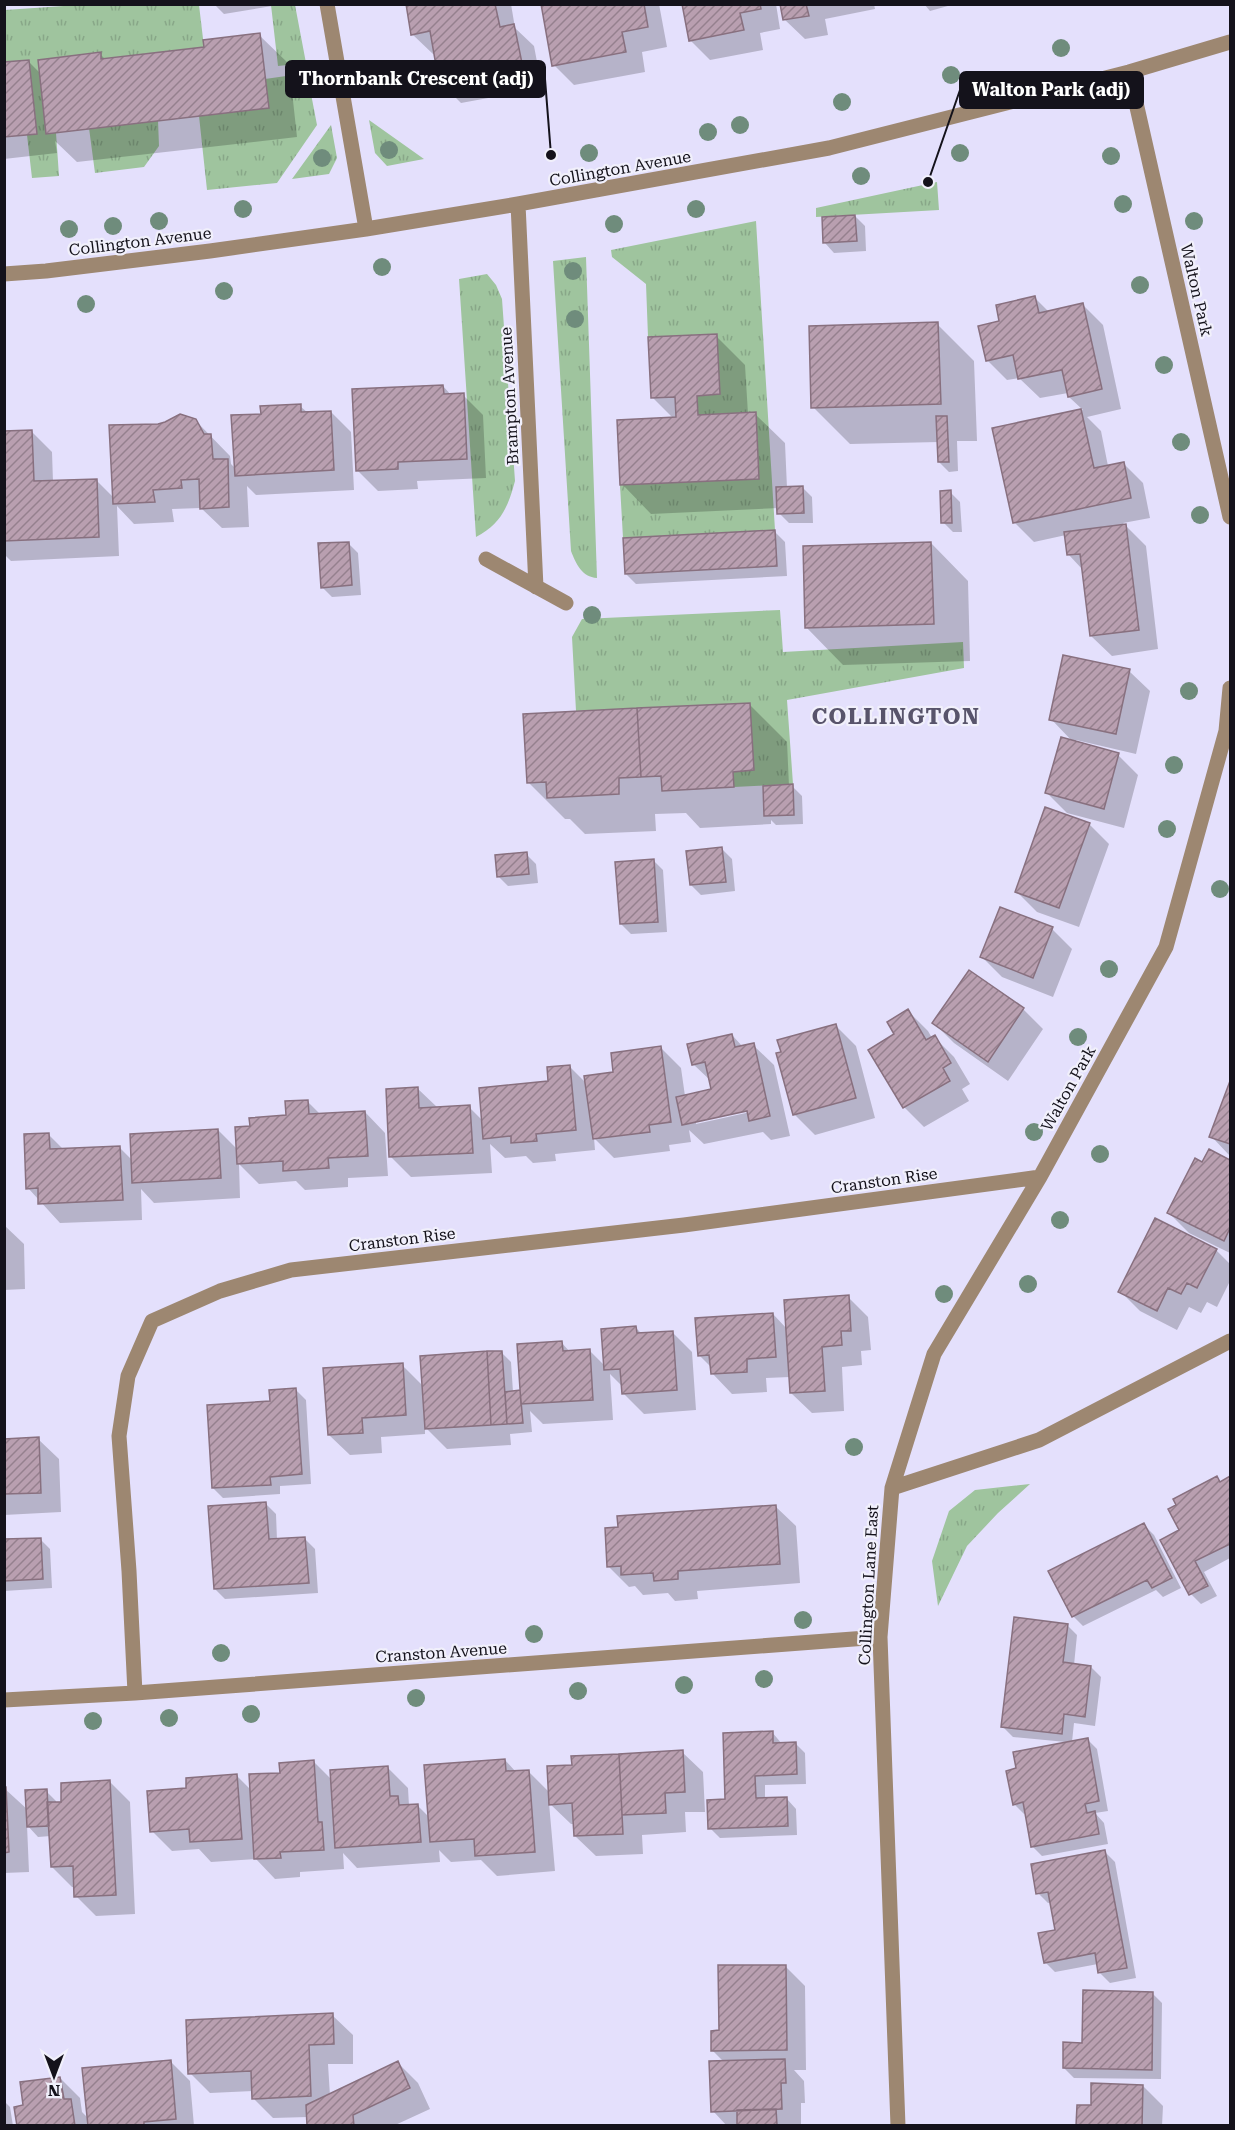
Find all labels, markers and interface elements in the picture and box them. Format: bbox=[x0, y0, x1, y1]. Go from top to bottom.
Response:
callout: Thornbank Crescent (adj) bbox=[286, 61, 545, 97]
text: Thornbank Crescent (adj) bbox=[299, 68, 533, 89]
callout: Walton Park (adj) bbox=[960, 72, 1143, 108]
text: Walton Park (adj) bbox=[972, 79, 1130, 100]
street label: Collington Avenue bbox=[548, 147, 693, 190]
street label: Collington Avenue bbox=[68, 223, 213, 260]
street label: Walton Park bbox=[1177, 242, 1216, 338]
street label: Brampton Avenue bbox=[496, 326, 523, 465]
district label: COLLINGTON bbox=[812, 704, 980, 729]
street label: Walton Park bbox=[1037, 1042, 1100, 1134]
street label: Cranston Rise bbox=[830, 1164, 939, 1197]
street label: Cranston Rise bbox=[348, 1224, 457, 1255]
street label: Collington Lane East bbox=[855, 1504, 882, 1666]
street label: Cranston Avenue bbox=[375, 1638, 508, 1667]
north arrow bbox=[24, 2046, 84, 2106]
text: N bbox=[48, 2081, 60, 2100]

